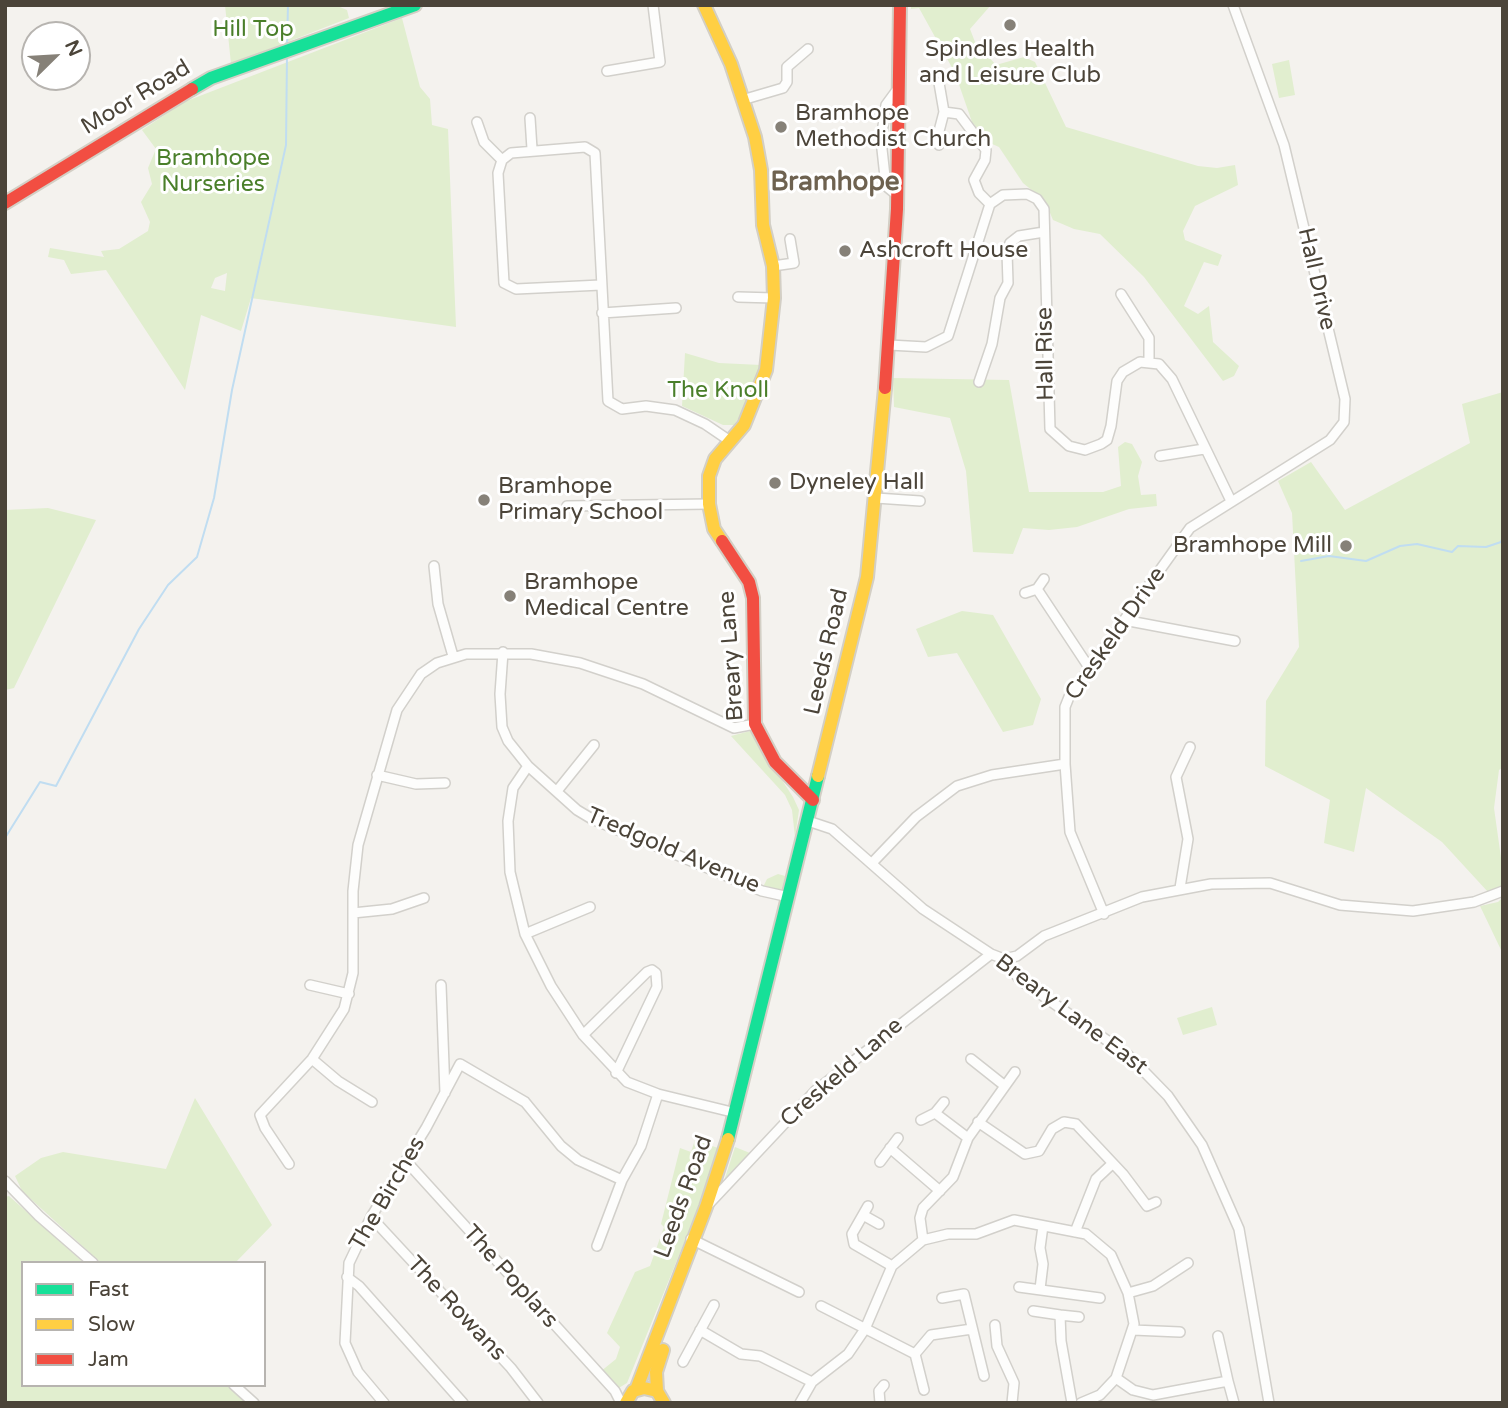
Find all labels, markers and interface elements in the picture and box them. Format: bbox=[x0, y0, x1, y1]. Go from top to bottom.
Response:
park label: Hill Top bbox=[212, 16, 294, 44]
marker: Spindles Health and Leisure Club bbox=[1002, 17, 1018, 33]
north arrow bbox=[21, 21, 91, 91]
place label: Spindles Health and Leisure Club bbox=[919, 36, 1101, 90]
text: N bbox=[60, 37, 87, 60]
street label: Moor Road bbox=[76, 55, 196, 141]
place label: Bramhope Methodist Church bbox=[795, 100, 991, 154]
marker: Bramhope Methodist Church bbox=[773, 119, 789, 135]
park label: Bramhope Nurseries bbox=[156, 145, 270, 199]
district label: Bramhope bbox=[770, 167, 900, 199]
street label: Hall Drive bbox=[1291, 225, 1341, 333]
place label: Ashcroft House bbox=[859, 237, 1028, 265]
marker: Ashcroft House bbox=[837, 243, 853, 259]
street label: Hall Rise bbox=[1031, 307, 1061, 401]
park label: The Knoll bbox=[667, 377, 769, 405]
place label: Dyneley Hall bbox=[789, 469, 924, 497]
place label: Bramhope Primary School bbox=[498, 473, 663, 527]
marker: Dyneley Hall bbox=[767, 475, 783, 491]
marker: Bramhope Primary School bbox=[476, 492, 492, 508]
place label: Bramhope Mill bbox=[1173, 532, 1332, 560]
marker: Bramhope Mill bbox=[1338, 538, 1354, 554]
street label: Creskeld Drive bbox=[1060, 562, 1172, 706]
place label: Bramhope Medical Centre bbox=[524, 569, 689, 623]
street label: Leeds Road bbox=[799, 586, 855, 718]
marker: Bramhope Medical Centre bbox=[502, 588, 518, 604]
street label: Breary Lane bbox=[714, 590, 750, 722]
street label: Tredgold Avenue bbox=[582, 802, 764, 900]
street label: Breary Lane East bbox=[989, 949, 1153, 1081]
street label: Creskeld Lane bbox=[775, 1012, 909, 1134]
street label: The Birches bbox=[344, 1132, 432, 1256]
street label: Leeds Road bbox=[649, 1132, 719, 1262]
street label: The Poplars bbox=[457, 1220, 563, 1334]
street label: The Rowans bbox=[401, 1251, 511, 1367]
legend bbox=[21, 1261, 266, 1387]
text: Fast bbox=[88, 1277, 129, 1302]
text: Slow bbox=[88, 1312, 135, 1337]
text: Jam bbox=[88, 1347, 129, 1372]

